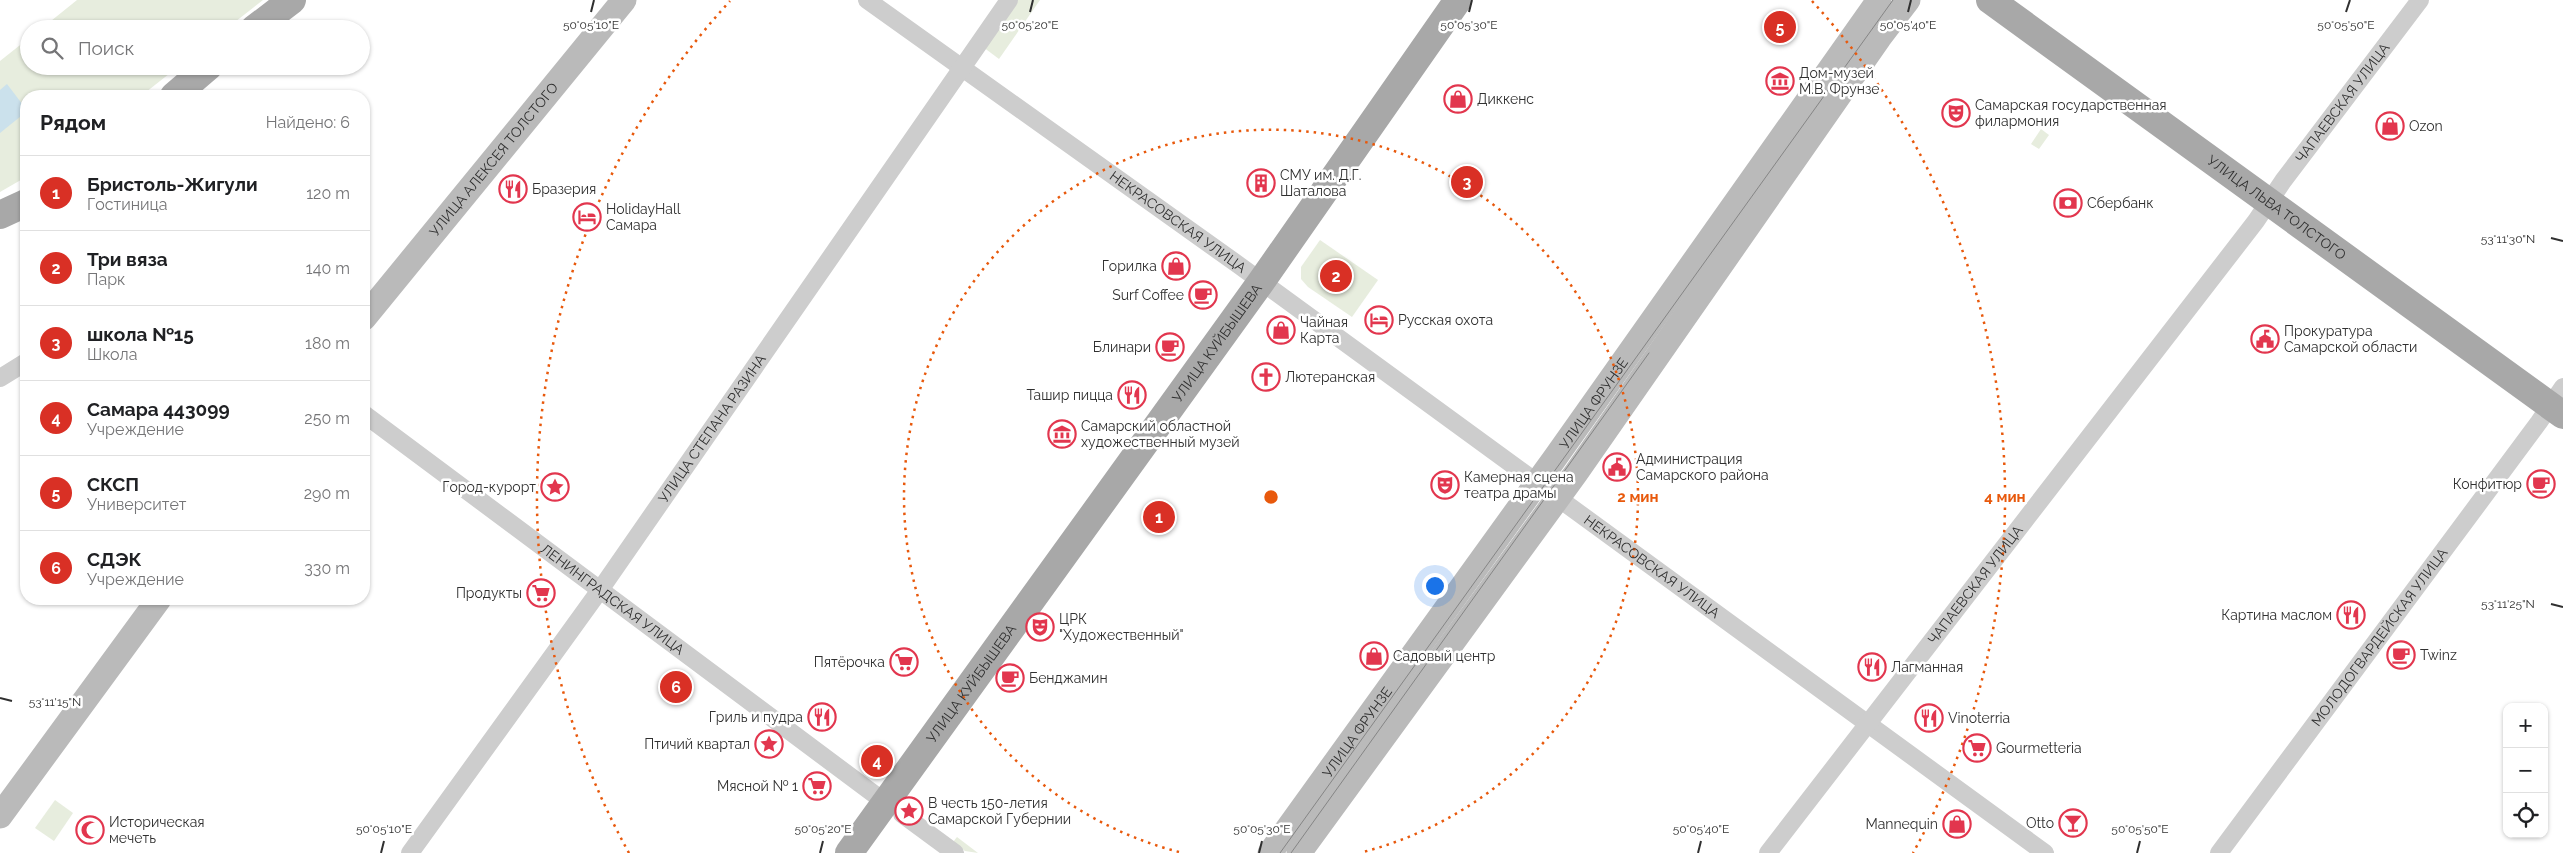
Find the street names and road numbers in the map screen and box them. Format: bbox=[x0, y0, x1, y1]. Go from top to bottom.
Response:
street label: ЧАПАЕВСКАЯ УЛИЦА bbox=[2292, 39, 2393, 165]
street label: УЛИЦА АЛЕКСЕЯ ТОЛСТОГО bbox=[426, 79, 561, 239]
street label: УЛИЦА ЛЬВА ТОЛСТОГО bbox=[2204, 152, 2349, 263]
street label: НЕКРАСОВСКАЯ УЛИЦА bbox=[1107, 168, 1250, 276]
street label: УЛИЦА КУЙБЫШЕВА bbox=[1169, 280, 1265, 405]
street label: УЛИЦА СТЕПАНА РАЗИНА bbox=[655, 351, 769, 506]
street label: УЛИЦА ФРУНЗЕ bbox=[1556, 355, 1631, 452]
street label: НЕКРАСОВСКАЯ УЛИЦА bbox=[1581, 512, 1723, 621]
street label: ЧАПАЕВСКАЯ УЛИЦА bbox=[1924, 522, 2026, 647]
street label: ЛЕНИНГРАДСКАЯ УЛИЦА bbox=[538, 541, 688, 658]
street label: МОЛОДОГВАРДЕЙСКАЯ УЛИЦА bbox=[2308, 545, 2451, 729]
street label: УЛИЦА КУЙБЫШЕВА bbox=[923, 621, 1020, 746]
street label: УЛИЦА ФРУНЗЕ bbox=[1319, 684, 1395, 780]

